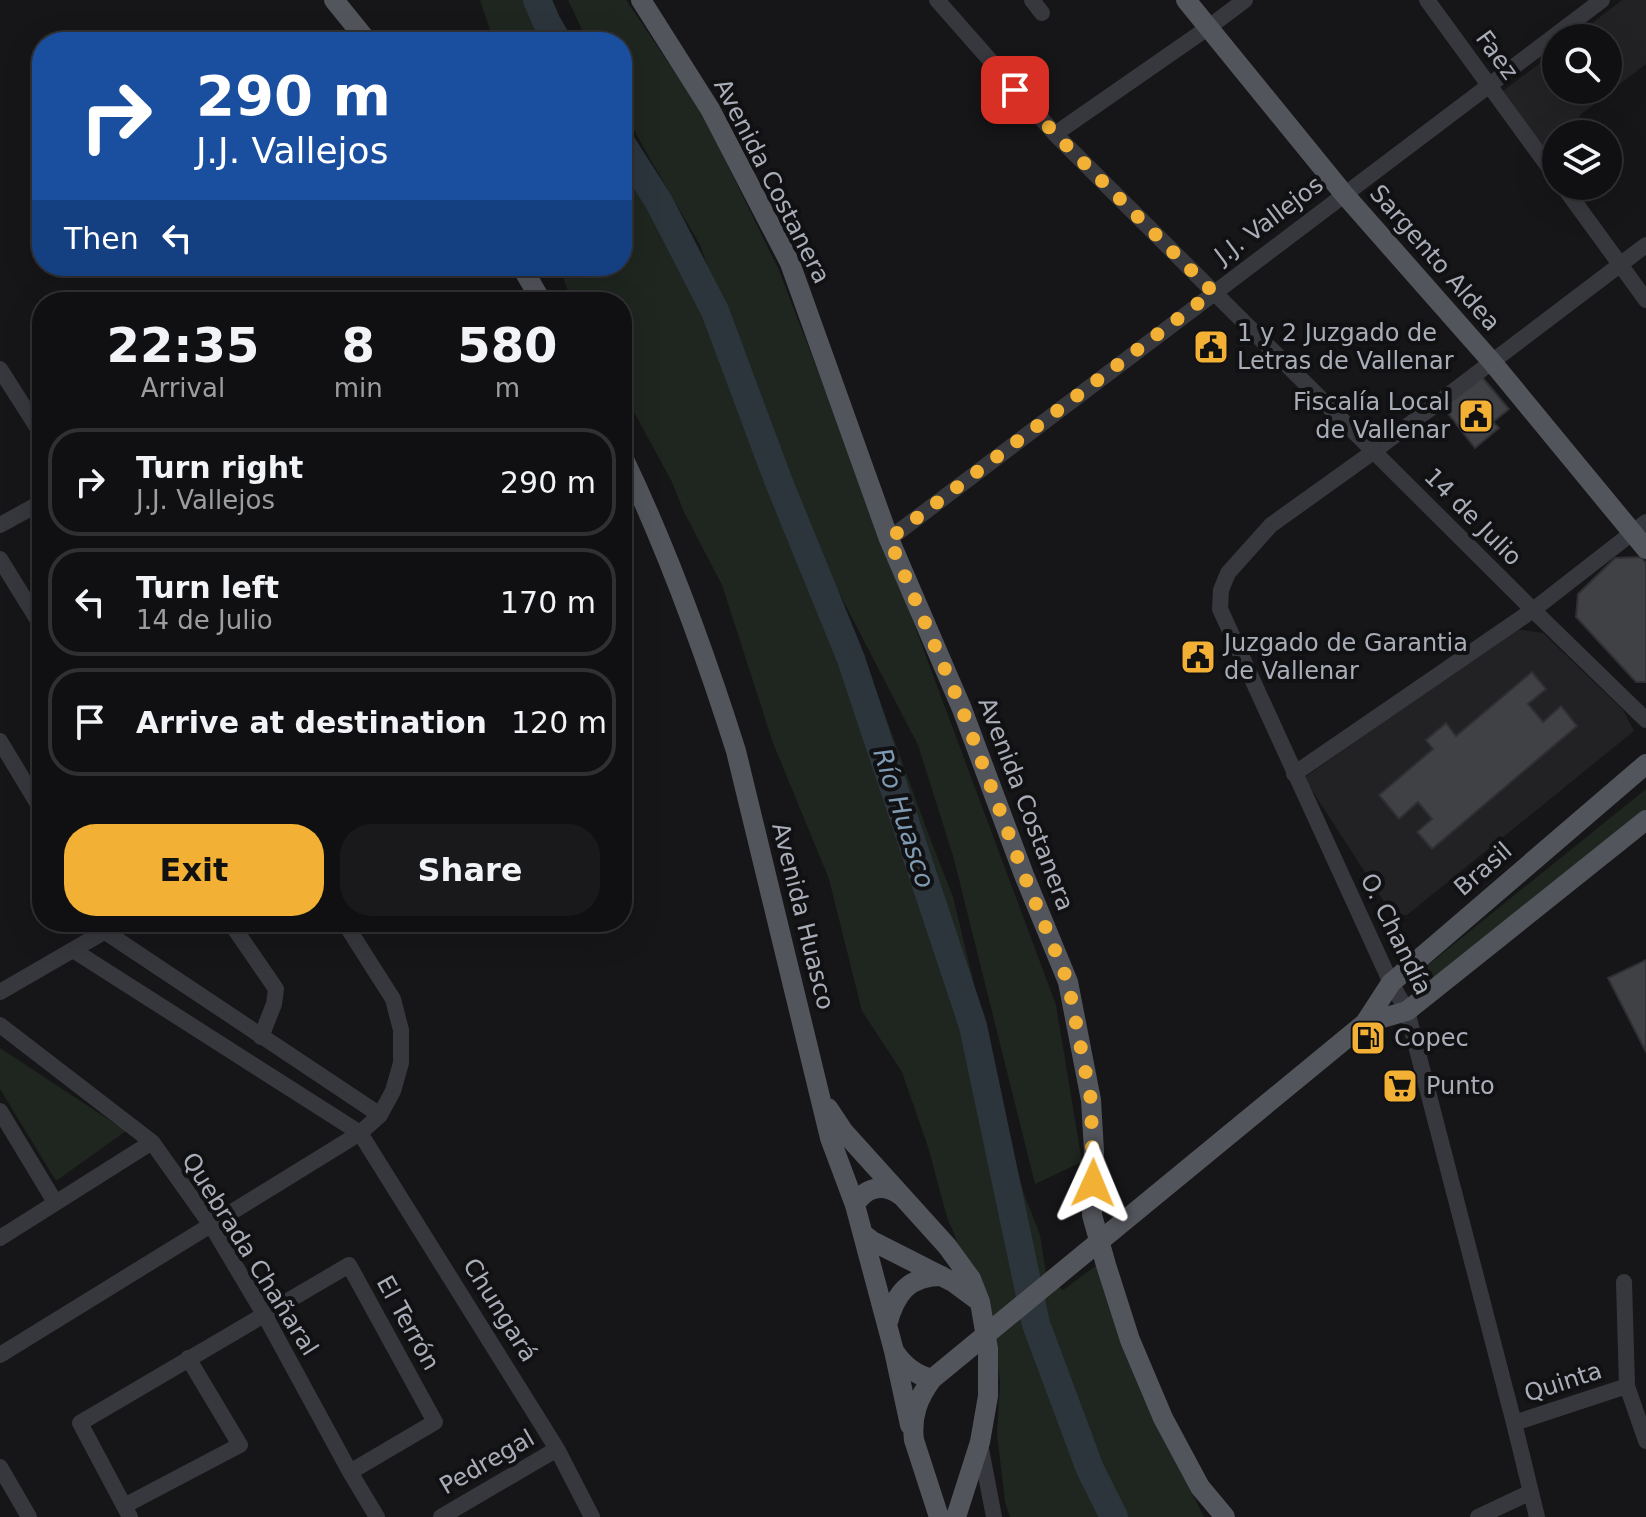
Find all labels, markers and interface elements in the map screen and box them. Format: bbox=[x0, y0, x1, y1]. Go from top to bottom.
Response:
map controls bbox=[1542, 24, 1622, 200]
button: search bbox=[1542, 24, 1622, 104]
street label: Faez bbox=[1470, 25, 1524, 85]
pin bbox=[981, 56, 1049, 124]
text: 290 m bbox=[196, 63, 391, 128]
icon: right bbox=[64, 64, 168, 168]
icon: arrive bbox=[993, 68, 1037, 112]
street label: Avenida Costanera bbox=[708, 74, 836, 288]
button: layers bbox=[1542, 120, 1622, 200]
text: J.J. Vallejos bbox=[196, 130, 388, 171]
street label: J.J. Vallejos bbox=[1208, 170, 1329, 271]
street label: Sargento Aldea bbox=[1364, 179, 1506, 337]
icon: left bbox=[155, 216, 199, 260]
text: Then bbox=[64, 221, 139, 256]
text: 22:35 bbox=[106, 317, 259, 373]
text: 8 bbox=[342, 317, 375, 373]
text: 580 bbox=[457, 317, 557, 373]
place label: 1 y 2 Juzgado de Letras de Vallenar bbox=[1237, 319, 1454, 375]
public building icon: 1 y 2 Juzgado de Letras de Vallenar bbox=[1192, 328, 1230, 366]
text: Arrival bbox=[141, 373, 225, 403]
text: min bbox=[334, 373, 383, 403]
text: m bbox=[495, 373, 520, 403]
place label: Fiscalía Local de Vallenar bbox=[1293, 388, 1450, 444]
public building icon: Fiscalía Local de Vallenar bbox=[1457, 397, 1495, 435]
text: Turn right bbox=[136, 450, 303, 485]
icon: right bbox=[68, 460, 112, 504]
street label: 14 de Julio bbox=[1419, 463, 1527, 571]
text: 290 m bbox=[500, 465, 596, 500]
text: J.J. Vallejos bbox=[136, 485, 275, 515]
text: Turn left bbox=[136, 570, 279, 605]
icon: left bbox=[68, 580, 112, 624]
text: 170 m bbox=[500, 585, 596, 620]
text: 14 de Julio bbox=[136, 605, 273, 635]
place label: Juzgado de Garantia de Vallenar bbox=[1222, 629, 1468, 685]
public building icon: Juzgado de Garantia de Vallenar bbox=[1179, 638, 1217, 676]
street label: Avenida Costanera bbox=[972, 693, 1080, 915]
icon: arrive bbox=[68, 700, 112, 744]
text: Arrive at destination bbox=[136, 705, 487, 740]
text: 120 m bbox=[511, 705, 607, 740]
water label: Río Huasco bbox=[867, 744, 941, 892]
street label: Avenida Huasco bbox=[766, 820, 840, 1012]
button: Exit bbox=[64, 824, 324, 916]
button: Share bbox=[340, 824, 600, 916]
street label: Brasil bbox=[1449, 836, 1517, 902]
street label: O. Chandía bbox=[1355, 869, 1437, 999]
fuel station icon: Copec bbox=[1349, 1019, 1387, 1057]
place label: Copec bbox=[1394, 1024, 1469, 1052]
supermarket icon: Punto bbox=[1381, 1067, 1419, 1105]
place label: Punto bbox=[1426, 1072, 1495, 1100]
position arrow bbox=[1051, 1141, 1135, 1225]
street label: Quebrada Chañaral bbox=[176, 1147, 324, 1361]
street label: Chungará bbox=[457, 1253, 543, 1367]
street label: El Terrón bbox=[371, 1271, 445, 1375]
street label: Quinta bbox=[1521, 1356, 1605, 1408]
street label: Pedregal bbox=[435, 1424, 539, 1500]

